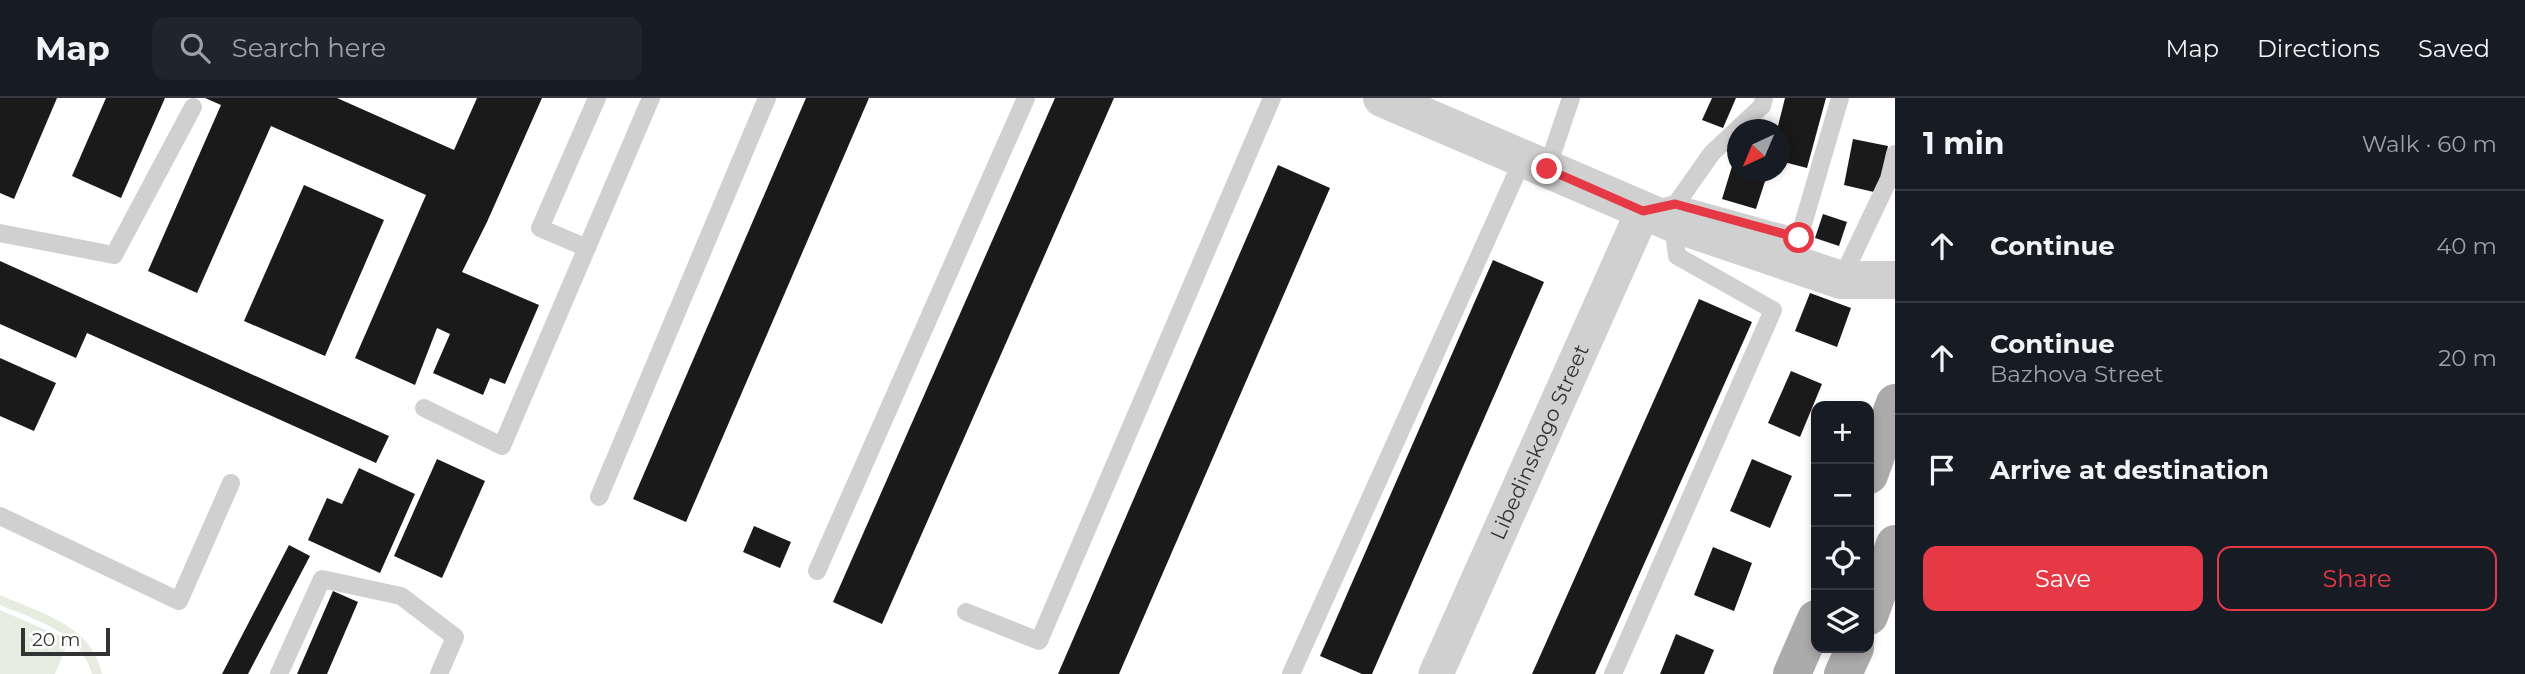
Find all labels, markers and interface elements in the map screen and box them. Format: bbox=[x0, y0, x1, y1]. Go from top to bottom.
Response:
search box bbox=[152, 17, 642, 80]
text: Map bbox=[35, 28, 110, 68]
icon: search bbox=[176, 29, 214, 67]
text: Search here bbox=[232, 32, 386, 64]
text: Map bbox=[2166, 34, 2219, 63]
text: Directions bbox=[2257, 34, 2380, 63]
text: Saved bbox=[2418, 34, 2490, 63]
north arrow bbox=[1727, 119, 1790, 182]
text: 1 min bbox=[1923, 125, 2004, 162]
text: Walk · 60 m bbox=[2362, 130, 2497, 158]
route end bbox=[1531, 153, 1562, 184]
route start bbox=[1783, 222, 1814, 253]
icon: ahead bbox=[1923, 227, 1961, 265]
text: Continue bbox=[1990, 230, 2115, 262]
text: 40 m bbox=[2436, 232, 2497, 260]
text: Continue bbox=[1990, 328, 2115, 360]
icon: ahead bbox=[1923, 339, 1961, 377]
street label: Libedinskogo Street bbox=[1485, 340, 1594, 543]
text: 20 m bbox=[2438, 344, 2497, 372]
text: Bazhova Street bbox=[1990, 360, 2163, 388]
map controls bbox=[1811, 401, 1874, 653]
button: + bbox=[1811, 401, 1874, 464]
icon: arrive bbox=[1923, 451, 1961, 489]
text: Arrive at destination bbox=[1990, 454, 2269, 486]
button: − bbox=[1811, 464, 1874, 527]
button: locate bbox=[1811, 527, 1874, 590]
button: Save bbox=[1923, 546, 2203, 611]
button: Share bbox=[2217, 546, 2497, 611]
button: layers bbox=[1811, 590, 1874, 653]
scale bar bbox=[21, 625, 110, 657]
text: 20 m bbox=[32, 628, 80, 651]

